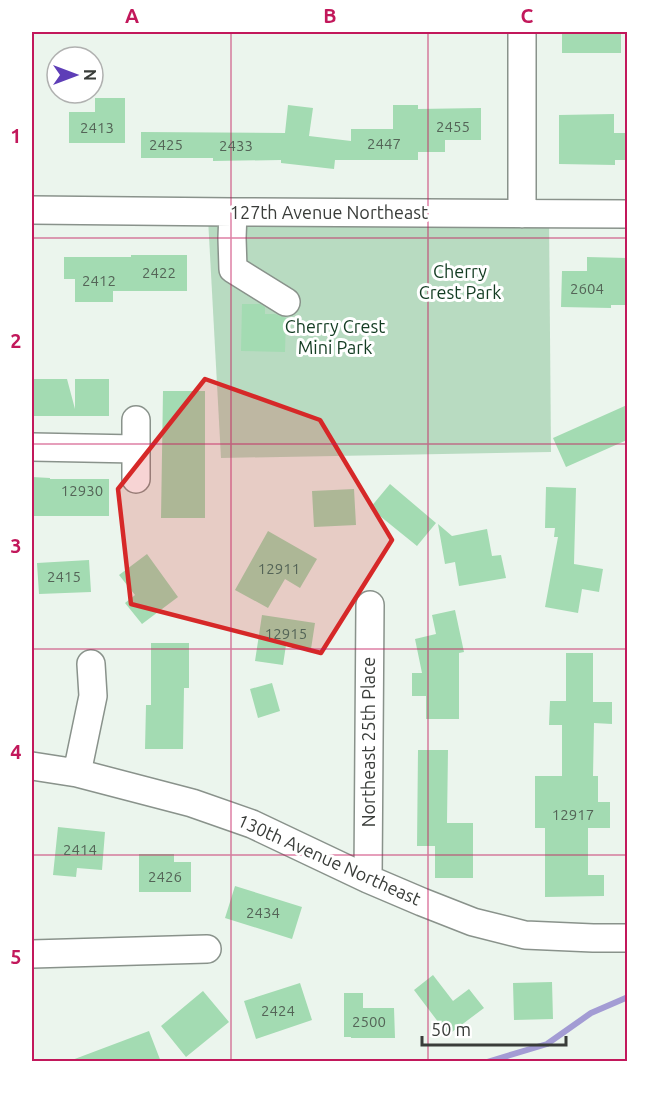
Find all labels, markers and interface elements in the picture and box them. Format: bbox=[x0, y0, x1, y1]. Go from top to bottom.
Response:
text: A bbox=[125, 4, 139, 27]
text: B bbox=[323, 4, 337, 27]
text: C bbox=[521, 4, 534, 27]
north arrow bbox=[45, 45, 105, 105]
text: N bbox=[81, 69, 99, 81]
house number: 2455 bbox=[436, 118, 470, 135]
house number: 2413 bbox=[80, 119, 114, 136]
text: 1 bbox=[10, 124, 22, 147]
house number: 2447 bbox=[367, 135, 401, 152]
house number: 2425 bbox=[149, 136, 183, 153]
house number: 2433 bbox=[219, 137, 253, 154]
street label: 127th Avenue Northeast bbox=[230, 202, 428, 222]
park label: Cherry Crest Park bbox=[419, 261, 501, 302]
house number: 2422 bbox=[142, 264, 176, 281]
house number: 2412 bbox=[82, 272, 116, 289]
house number: 2604 bbox=[570, 280, 604, 297]
park label: Cherry Crest Mini Park bbox=[285, 316, 385, 357]
text: 2 bbox=[10, 329, 22, 352]
house number: 12930 bbox=[61, 482, 103, 499]
text: 3 bbox=[10, 534, 22, 557]
house number: 12911 bbox=[258, 560, 300, 577]
house number: 2415 bbox=[47, 568, 81, 585]
house number: 12915 bbox=[265, 625, 307, 642]
street label: Northeast 25th Place bbox=[358, 657, 378, 827]
text: 4 bbox=[10, 740, 22, 763]
house number: 12917 bbox=[552, 806, 594, 823]
street label: 130th Avenue Northeast bbox=[235, 810, 424, 909]
house number: 2414 bbox=[63, 841, 97, 858]
house number: 2426 bbox=[148, 868, 182, 885]
house number: 2434 bbox=[246, 904, 280, 921]
text: 5 bbox=[10, 945, 22, 968]
house number: 2424 bbox=[261, 1002, 295, 1019]
scale bar bbox=[422, 1009, 566, 1047]
house number: 2500 bbox=[352, 1013, 386, 1030]
text: 50 m bbox=[431, 1019, 471, 1039]

